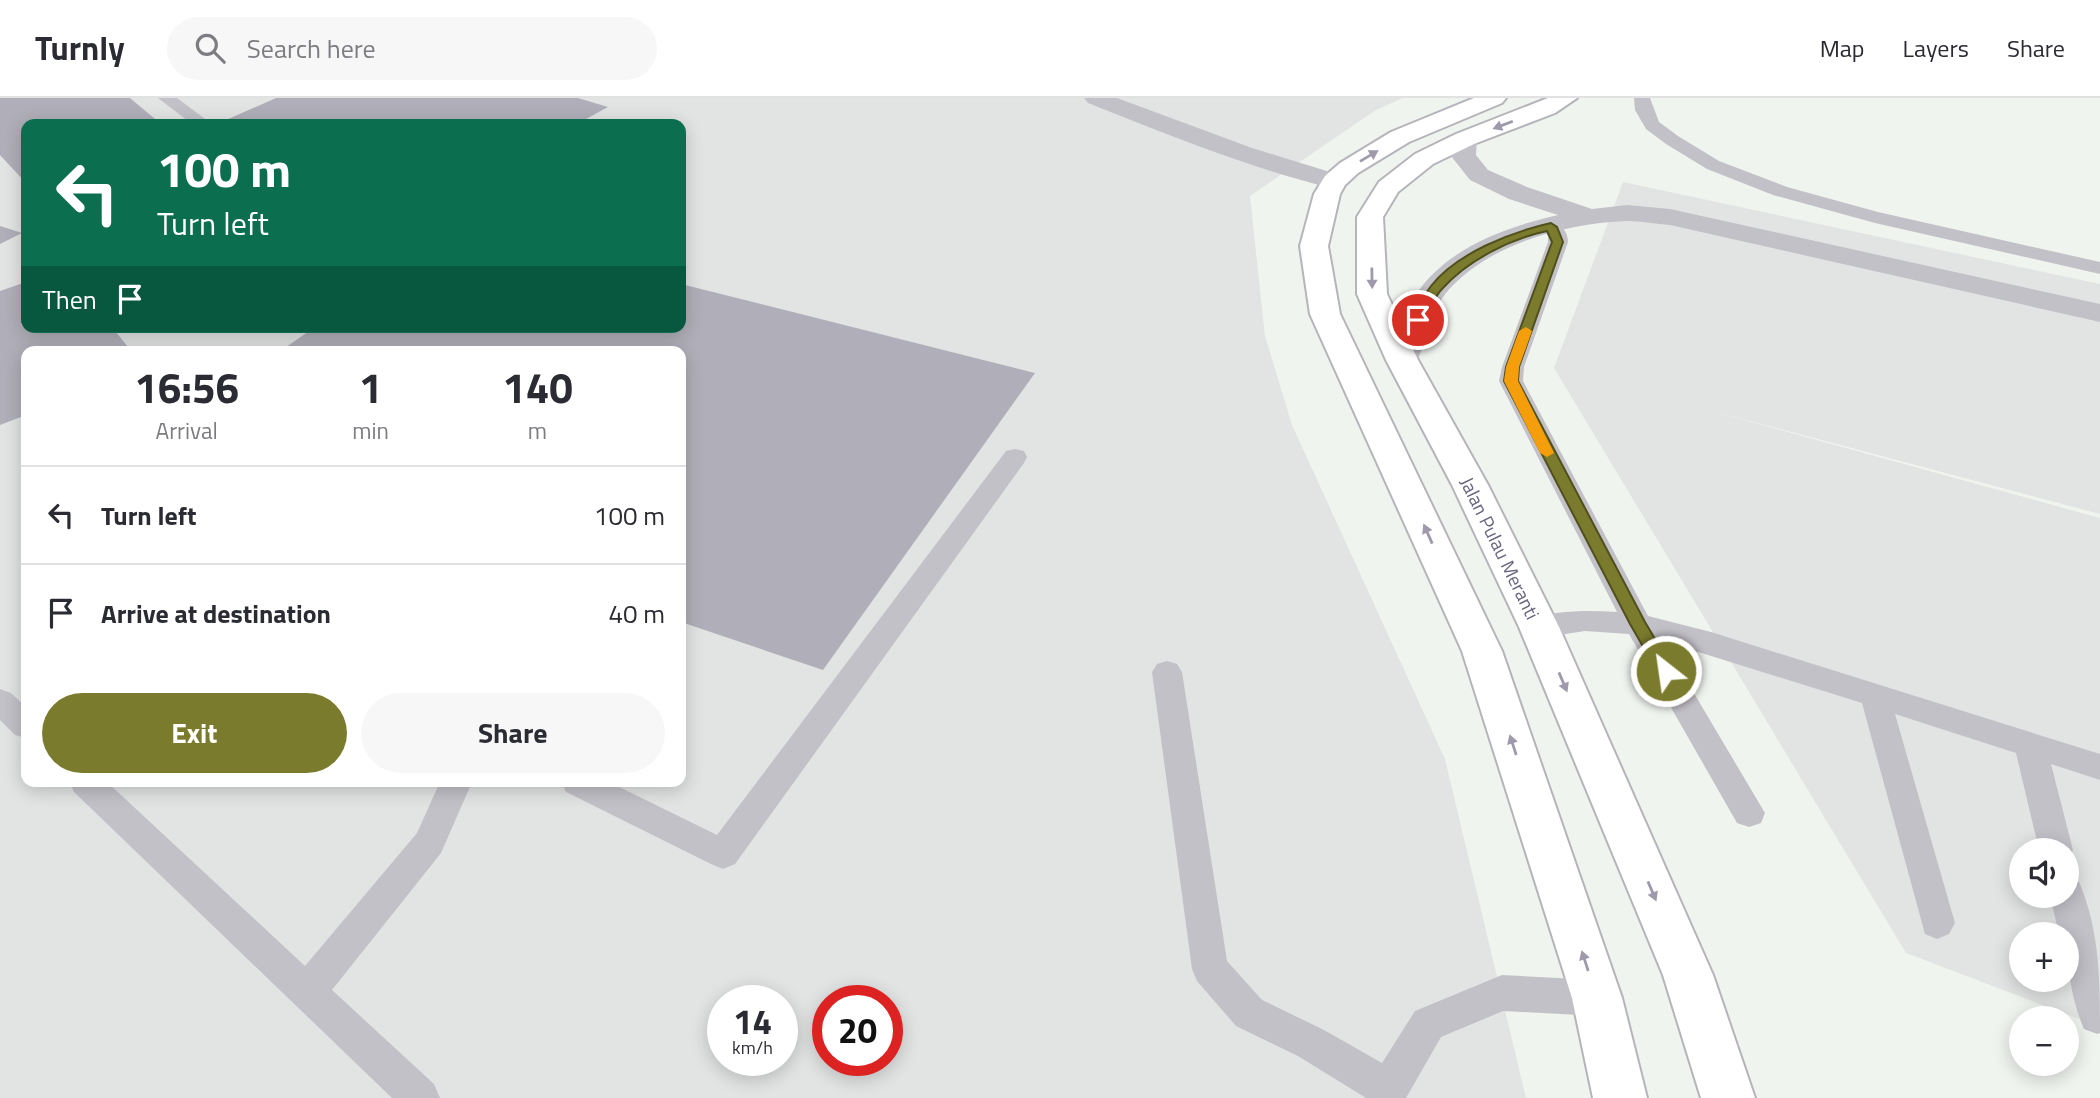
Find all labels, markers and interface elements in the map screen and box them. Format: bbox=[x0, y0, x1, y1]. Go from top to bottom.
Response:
search box bbox=[167, 17, 657, 80]
text: Turnly bbox=[35, 23, 125, 73]
icon: search bbox=[191, 29, 229, 67]
text: Search here bbox=[247, 29, 376, 68]
text: Map bbox=[1820, 30, 1865, 66]
text: Layers bbox=[1903, 30, 1969, 66]
text: Share bbox=[2007, 30, 2065, 66]
one-way arrow bbox=[1492, 120, 1513, 131]
text: 100 m bbox=[157, 131, 291, 206]
icon: left bbox=[42, 147, 133, 238]
one-way arrow bbox=[1359, 150, 1378, 162]
text: Turn left bbox=[157, 199, 269, 247]
one-way arrow bbox=[1366, 268, 1377, 290]
text: Then bbox=[42, 280, 97, 319]
icon: arrive bbox=[111, 280, 149, 318]
pin bbox=[1388, 290, 1448, 350]
icon: arrive bbox=[1399, 301, 1437, 339]
text: 16:56 bbox=[134, 355, 239, 419]
text: 1 bbox=[359, 355, 382, 419]
text: 140 bbox=[502, 355, 573, 419]
text: Arrival bbox=[155, 413, 218, 448]
text: min bbox=[352, 413, 389, 448]
text: m bbox=[528, 413, 547, 448]
street label: Jalan Pulau Meranti bbox=[1453, 472, 1548, 624]
icon: left bbox=[42, 496, 80, 534]
text: Turn left bbox=[101, 496, 196, 535]
text: 100 m bbox=[594, 496, 665, 535]
one-way arrow bbox=[1422, 524, 1434, 544]
icon: arrive bbox=[42, 594, 80, 632]
text: Arrive at destination bbox=[101, 594, 331, 633]
text: 40 m bbox=[608, 594, 665, 633]
position arrow bbox=[1629, 634, 1703, 708]
one-way arrow bbox=[1557, 672, 1569, 692]
button: Exit bbox=[42, 693, 347, 773]
button: Share bbox=[361, 693, 665, 773]
one-way arrow bbox=[1507, 734, 1518, 755]
map controls bbox=[2009, 838, 2079, 1076]
button: sound bbox=[2009, 838, 2079, 908]
one-way arrow bbox=[1647, 881, 1658, 902]
button: + bbox=[2009, 922, 2079, 992]
one-way arrow bbox=[1579, 950, 1590, 971]
speed limit sign: 20 bbox=[812, 985, 903, 1076]
text: 14 bbox=[733, 994, 772, 1048]
button: − bbox=[2009, 1006, 2079, 1076]
text: km/h bbox=[732, 1034, 773, 1061]

